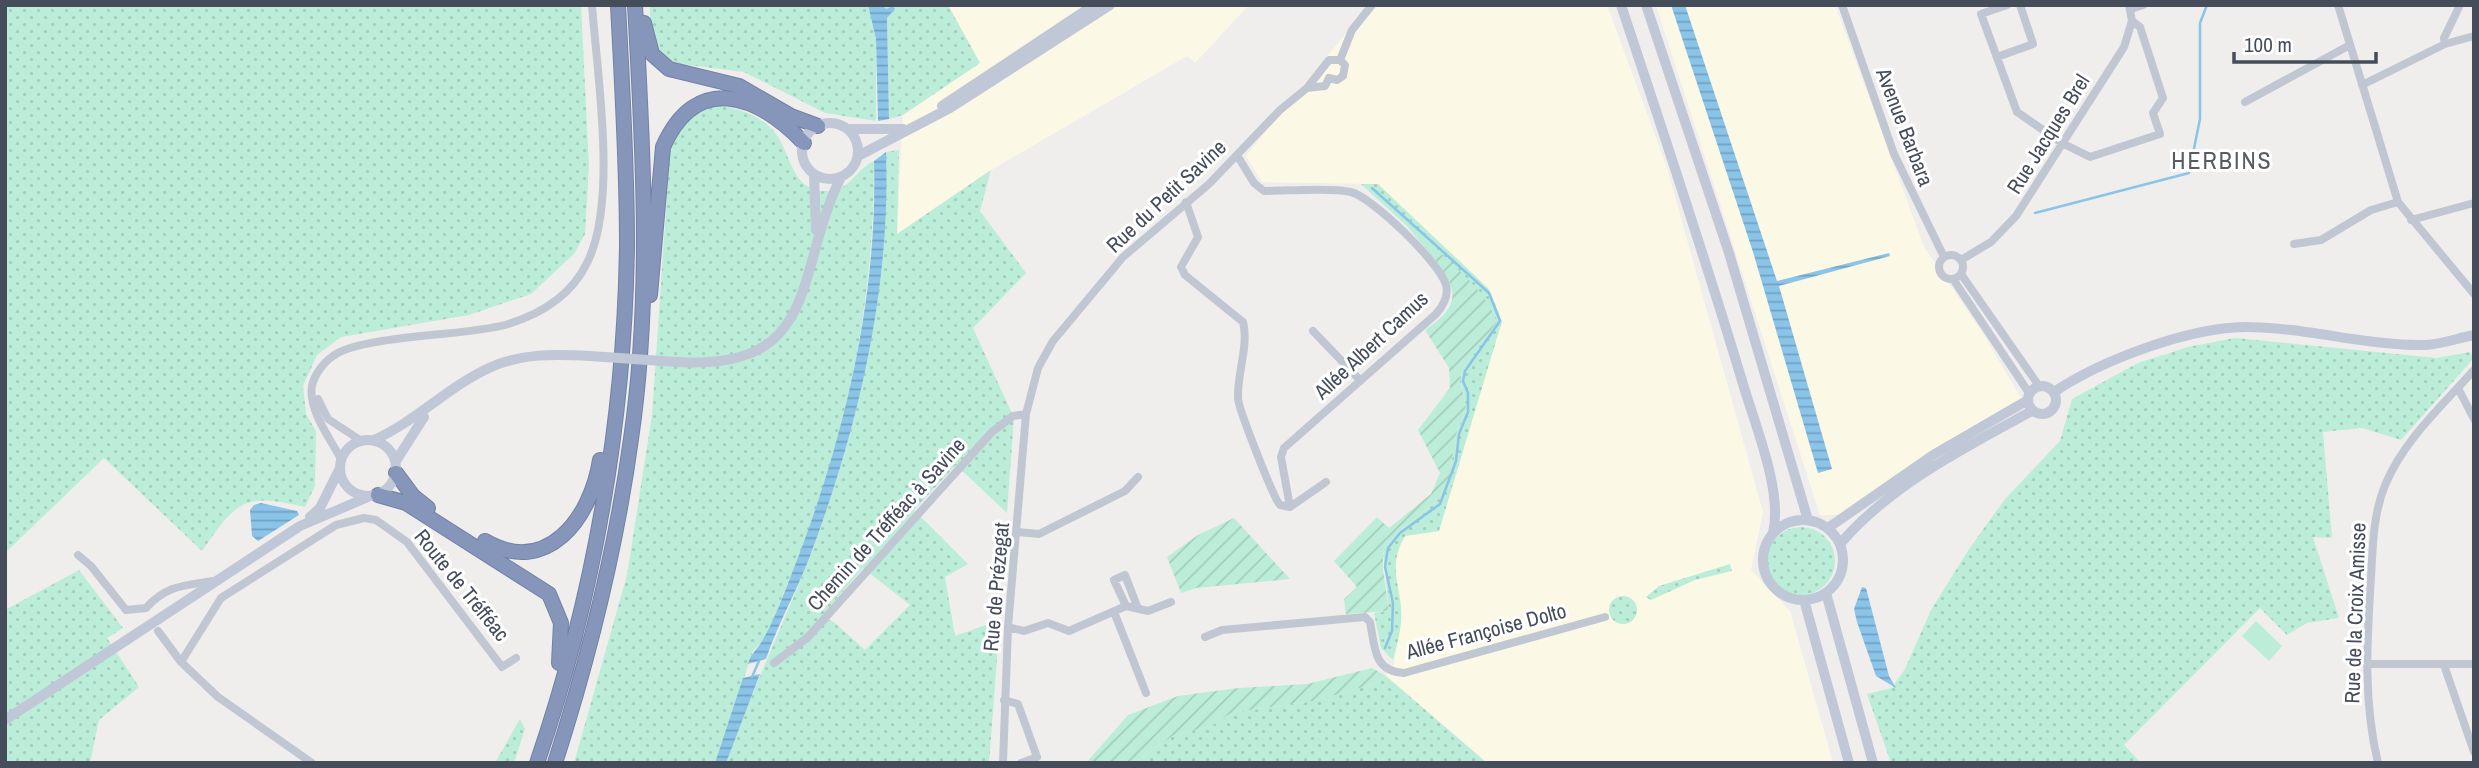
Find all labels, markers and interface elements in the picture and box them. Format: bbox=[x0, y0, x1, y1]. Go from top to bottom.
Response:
scale bar bbox=[2234, 21, 2376, 65]
text: 100 m bbox=[2244, 30, 2292, 59]
street label: Avenue Barbara bbox=[1869, 63, 1941, 191]
street label: Rue Jacques Brel bbox=[2000, 69, 2096, 199]
street label: Rue du Petit Savine bbox=[1100, 133, 1232, 259]
district label: HERBINS bbox=[2171, 144, 2273, 176]
street label: Allée Albert Camus bbox=[1307, 284, 1434, 406]
street label: Chemin de Tréfféac à Savine bbox=[800, 431, 972, 617]
street label: Rue de Prézegat bbox=[976, 521, 1016, 653]
street label: Rue de la Croix Amisse bbox=[2337, 522, 2373, 704]
street label: Route de Tréfféac bbox=[408, 523, 516, 647]
street label: Allée Françoise Dolto bbox=[1402, 596, 1569, 667]

